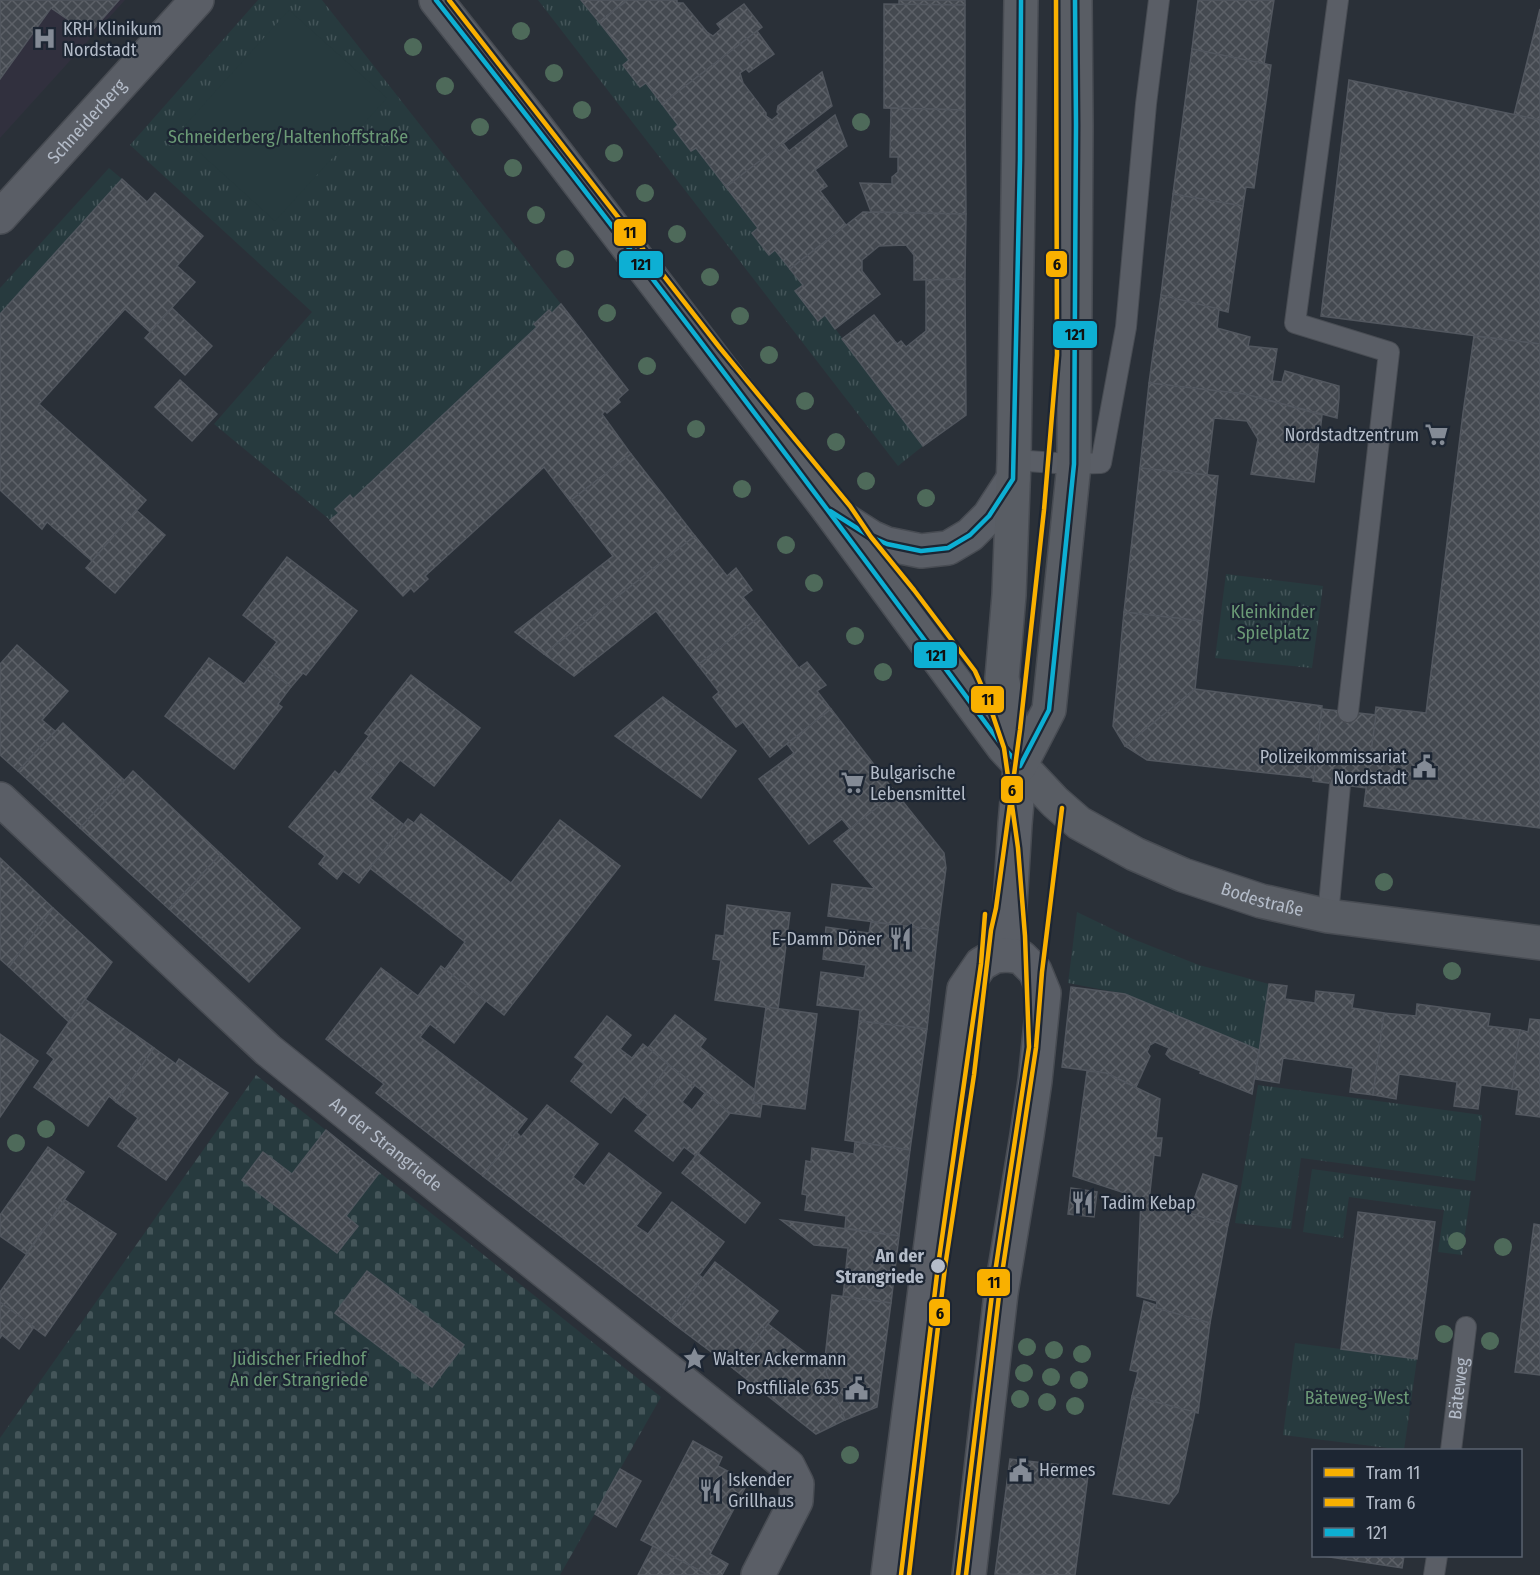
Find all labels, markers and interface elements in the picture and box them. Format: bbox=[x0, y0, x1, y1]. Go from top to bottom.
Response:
place label: KRH Klinikum Nordstadt bbox=[63, 18, 162, 61]
hospital icon: KRH Klinikum Nordstadt bbox=[32, 26, 58, 52]
street label: Schneiderberg bbox=[43, 74, 131, 168]
park label: Schneiderberg/Haltenhoffstraße bbox=[168, 126, 408, 148]
line badge: 11 bbox=[613, 218, 647, 247]
text: 11 bbox=[623, 223, 637, 242]
line badge: 121 bbox=[618, 250, 664, 279]
line badge: 6 bbox=[1045, 250, 1068, 278]
text: 121 bbox=[631, 255, 651, 274]
text: 6 bbox=[1053, 255, 1061, 274]
line badge: 121 bbox=[1052, 320, 1098, 349]
text: 121 bbox=[1065, 325, 1085, 344]
supermarket icon: Nordstadtzentrum bbox=[1424, 422, 1450, 448]
place label: Nordstadtzentrum bbox=[1285, 424, 1419, 446]
park label: Kleinkinder Spielplatz bbox=[1231, 601, 1316, 644]
line badge: 121 bbox=[913, 641, 958, 669]
text: 121 bbox=[926, 646, 946, 665]
line badge: 11 bbox=[970, 685, 1005, 714]
text: 11 bbox=[981, 690, 995, 709]
place label: Polizeikommissariat Nordstadt bbox=[1260, 746, 1407, 789]
public building icon: Polizeikommissariat Nordstadt bbox=[1412, 754, 1438, 780]
place label: Bulgarische Lebensmittel bbox=[870, 762, 966, 805]
supermarket icon: Bulgarische Lebensmittel bbox=[839, 770, 865, 796]
line badge: 6 bbox=[1000, 775, 1024, 804]
text: 6 bbox=[1008, 781, 1016, 800]
street label: Bodestraße bbox=[1218, 877, 1306, 921]
restaurant icon: E-Damm Döner bbox=[887, 926, 913, 952]
place label: E-Damm Döner bbox=[772, 928, 883, 950]
street label: An der Strangriede bbox=[325, 1093, 447, 1196]
restaurant icon: Tadim Kebap bbox=[1070, 1190, 1096, 1216]
place label: Tadim Kebap bbox=[1101, 1192, 1195, 1214]
place label: An der Strangriede bbox=[836, 1245, 924, 1288]
marker: An der Strangriede bbox=[929, 1257, 947, 1275]
line badge: 11 bbox=[976, 1268, 1011, 1297]
text: 11 bbox=[987, 1273, 1001, 1292]
line badge: 6 bbox=[928, 1298, 951, 1327]
text: 6 bbox=[936, 1304, 944, 1323]
place icon: Walter Ackermann bbox=[682, 1346, 708, 1372]
park label: Jüdischer Friedhof An der Strangriede bbox=[230, 1348, 368, 1391]
place label: Walter Ackermann bbox=[713, 1348, 847, 1370]
street label: Bäteweg bbox=[1444, 1356, 1473, 1421]
public building icon: Postfiliale 635 bbox=[844, 1375, 870, 1401]
place label: Postfiliale 635 bbox=[737, 1377, 839, 1399]
park label: Bäteweg-West bbox=[1305, 1387, 1409, 1409]
legend bbox=[1312, 1449, 1522, 1557]
public building icon: Hermes bbox=[1008, 1457, 1034, 1483]
place label: Hermes bbox=[1039, 1459, 1096, 1481]
text: Tram 11 bbox=[1366, 1462, 1420, 1484]
place label: Iskender Grillhaus bbox=[728, 1469, 794, 1512]
restaurant icon: Iskender Grillhaus bbox=[697, 1477, 723, 1503]
text: Tram 6 bbox=[1366, 1492, 1415, 1514]
text: 121 bbox=[1366, 1522, 1388, 1544]

